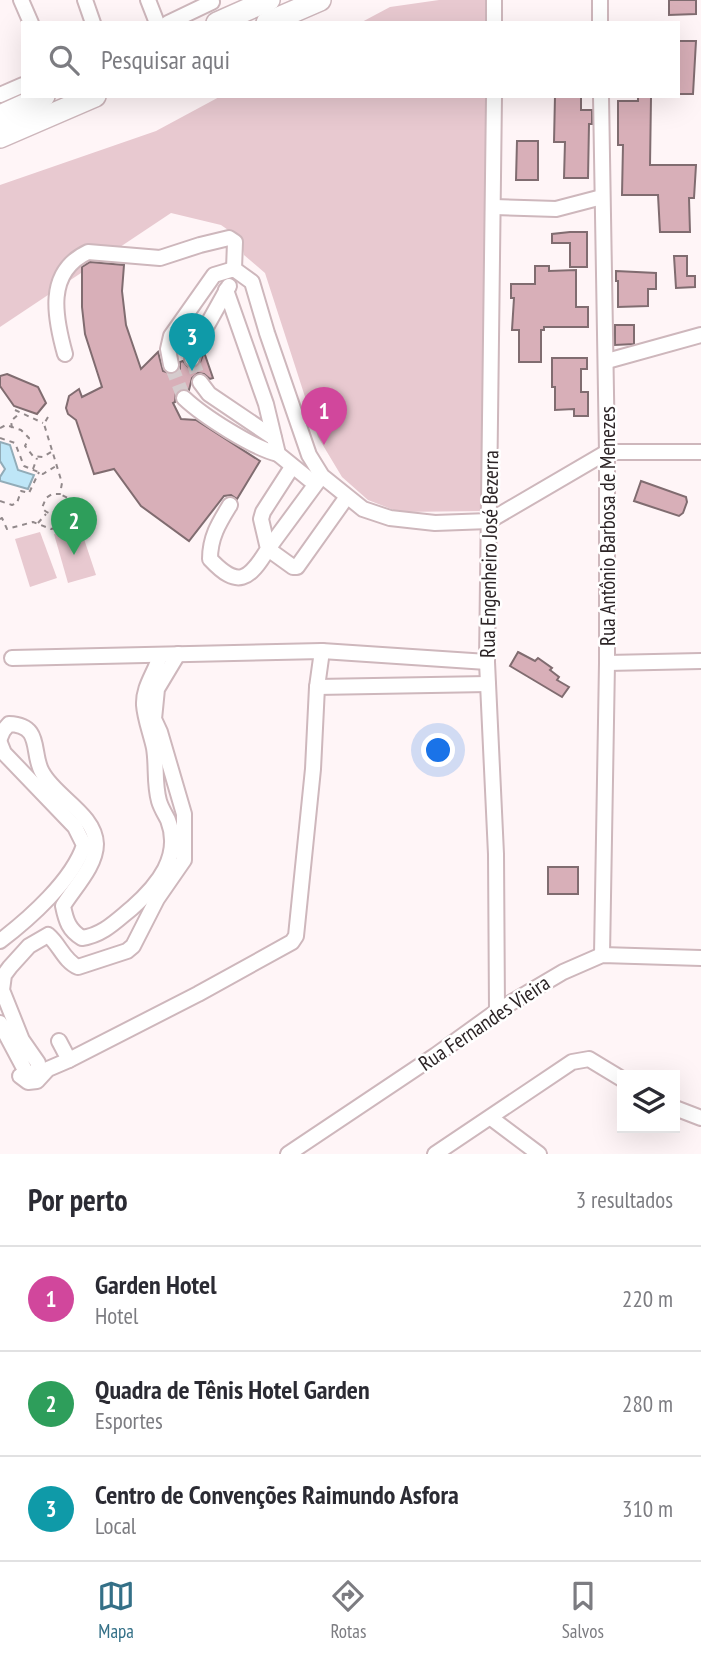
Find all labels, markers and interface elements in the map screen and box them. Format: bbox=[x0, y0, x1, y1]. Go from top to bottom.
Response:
search box bbox=[21, 21, 680, 98]
icon: search bbox=[45, 41, 83, 79]
text: Pesquisar aqui bbox=[101, 43, 230, 76]
pin: 3 bbox=[169, 313, 215, 371]
pin: 1 bbox=[301, 387, 347, 445]
street label: Rua Antônio Barbosa de Menezes bbox=[594, 406, 621, 646]
street label: Rua Engenheiro José Bezerra bbox=[474, 450, 504, 658]
pin: 2 bbox=[51, 497, 97, 555]
your location bbox=[421, 733, 455, 767]
street label: Rua Fernandes Vieira bbox=[413, 969, 555, 1077]
map controls bbox=[617, 1070, 680, 1133]
button: layers bbox=[617, 1070, 680, 1133]
text: Por perto bbox=[28, 1180, 128, 1219]
text: 3 resultados bbox=[576, 1185, 673, 1214]
text: Garden Hotel bbox=[95, 1268, 217, 1301]
text: 1 bbox=[46, 1284, 57, 1313]
text: 220 m bbox=[622, 1284, 673, 1313]
text: Hotel bbox=[95, 1301, 138, 1330]
text: Quadra de Tênis Hotel Garden bbox=[95, 1373, 370, 1406]
text: 2 bbox=[46, 1389, 57, 1418]
text: 280 m bbox=[622, 1389, 673, 1418]
text: Esportes bbox=[95, 1406, 163, 1435]
text: Centro de Convenções Raimundo Asfora bbox=[95, 1478, 459, 1511]
text: 3 bbox=[46, 1494, 57, 1523]
text: 310 m bbox=[622, 1494, 673, 1523]
text: Local bbox=[95, 1511, 136, 1540]
tab: Mapa bbox=[97, 1577, 135, 1643]
tab: Rotas bbox=[329, 1577, 367, 1643]
tab: Salvos bbox=[562, 1577, 604, 1643]

